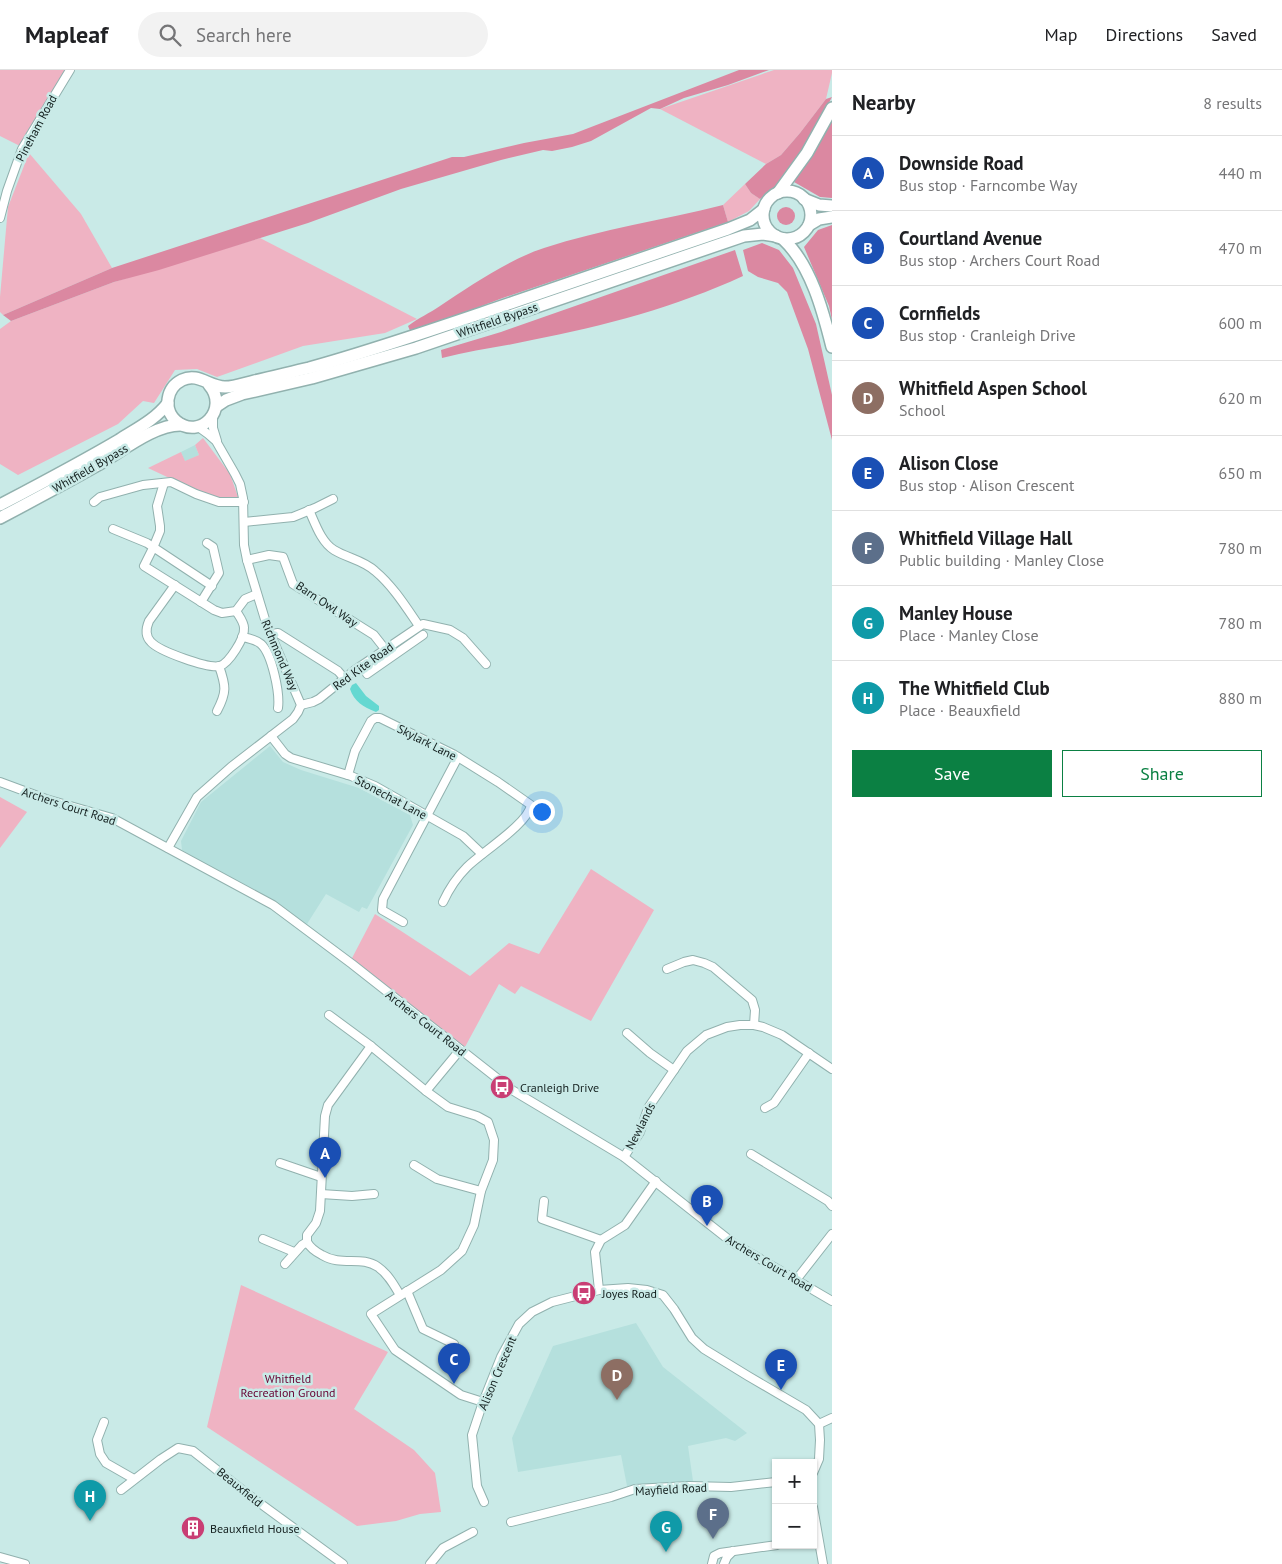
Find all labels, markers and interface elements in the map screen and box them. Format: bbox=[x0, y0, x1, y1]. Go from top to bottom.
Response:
search box bbox=[138, 12, 488, 57]
text: Mapleaf bbox=[25, 19, 108, 50]
icon: search bbox=[156, 21, 184, 49]
text: Search here bbox=[196, 23, 292, 47]
text: Map bbox=[1045, 23, 1077, 46]
text: Directions bbox=[1105, 23, 1183, 46]
text: Saved bbox=[1211, 23, 1257, 46]
text: Nearby bbox=[852, 89, 915, 116]
street label: Pineham Road bbox=[12, 92, 60, 164]
text: 8 results bbox=[1203, 93, 1262, 113]
text: Downside Road bbox=[899, 151, 1024, 175]
text: A bbox=[863, 163, 873, 183]
text: 440 m bbox=[1219, 163, 1262, 183]
text: Bus stop · Farncombe Way bbox=[899, 175, 1078, 195]
text: Courtland Avenue bbox=[899, 226, 1042, 250]
text: B bbox=[863, 238, 873, 258]
text: 470 m bbox=[1219, 238, 1262, 258]
text: Bus stop · Archers Court Road bbox=[899, 250, 1100, 270]
street label: Whitfield Bypass bbox=[455, 299, 539, 341]
text: Cornfields bbox=[899, 301, 980, 325]
text: C bbox=[864, 313, 872, 333]
text: 600 m bbox=[1219, 313, 1262, 333]
text: Bus stop · Cranleigh Drive bbox=[899, 325, 1076, 345]
text: Whitfield Aspen School bbox=[899, 376, 1087, 400]
text: D bbox=[863, 388, 873, 408]
text: 620 m bbox=[1219, 388, 1262, 408]
text: School bbox=[899, 400, 945, 420]
street label: Whitfield Bypass bbox=[50, 440, 130, 496]
text: Alison Close bbox=[899, 451, 998, 475]
text: E bbox=[864, 463, 872, 483]
text: 650 m bbox=[1219, 463, 1262, 483]
text: Bus stop · Alison Crescent bbox=[899, 475, 1074, 495]
text: Whitfield Village Hall bbox=[899, 526, 1072, 550]
text: F bbox=[864, 538, 872, 558]
text: 780 m bbox=[1219, 538, 1262, 558]
text: Public building · Manley Close bbox=[899, 550, 1104, 570]
street label: Barn Owl Way bbox=[293, 578, 361, 630]
text: Manley House bbox=[899, 601, 1013, 625]
text: G bbox=[863, 613, 873, 633]
text: 780 m bbox=[1219, 613, 1262, 633]
street label: Richmond Way bbox=[258, 617, 302, 693]
text: Place · Manley Close bbox=[899, 625, 1039, 645]
street label: Red Kite Road bbox=[330, 639, 396, 693]
text: The Whitfield Club bbox=[899, 676, 1050, 700]
text: H bbox=[863, 688, 873, 708]
text: 880 m bbox=[1219, 688, 1262, 708]
text: Place · Beauxfield bbox=[899, 700, 1021, 720]
street label: Skylark Lane bbox=[395, 721, 459, 763]
button: Save bbox=[852, 750, 1052, 797]
button: Share bbox=[1062, 750, 1262, 797]
street label: Stonechat Lane bbox=[353, 772, 429, 822]
street label: Archers Court Road bbox=[20, 784, 118, 828]
your location bbox=[529, 799, 555, 825]
street label: Archers Court Road bbox=[383, 987, 469, 1059]
bus stop icon: Cranleigh Drive bbox=[489, 1074, 515, 1100]
place label: Cranleigh Drive bbox=[520, 1080, 599, 1095]
street label: Newlands bbox=[622, 1100, 658, 1152]
pin: A bbox=[309, 1137, 341, 1178]
pin: B bbox=[691, 1185, 723, 1226]
street label: Archers Court Road bbox=[723, 1231, 815, 1295]
bus stop icon: Joyes Road bbox=[571, 1280, 597, 1306]
place label: Joyes Road bbox=[601, 1286, 657, 1301]
street label: Alison Crescent bbox=[475, 1334, 519, 1412]
pin: C bbox=[438, 1343, 470, 1384]
pin: E bbox=[765, 1349, 797, 1390]
pin: D bbox=[601, 1359, 633, 1400]
park label: Whitfield Recreation Ground bbox=[241, 1371, 335, 1400]
map controls bbox=[772, 1459, 817, 1549]
button: + bbox=[772, 1459, 817, 1504]
street label: Beauxfield bbox=[214, 1464, 266, 1510]
pin: H bbox=[74, 1480, 106, 1521]
street label: Mayfield Road bbox=[635, 1480, 707, 1498]
pin: F bbox=[697, 1498, 729, 1539]
button: − bbox=[772, 1504, 817, 1549]
pin: G bbox=[650, 1511, 682, 1552]
building icon: Beauxfield House bbox=[180, 1515, 206, 1541]
place label: Beauxfield House bbox=[210, 1521, 300, 1536]

